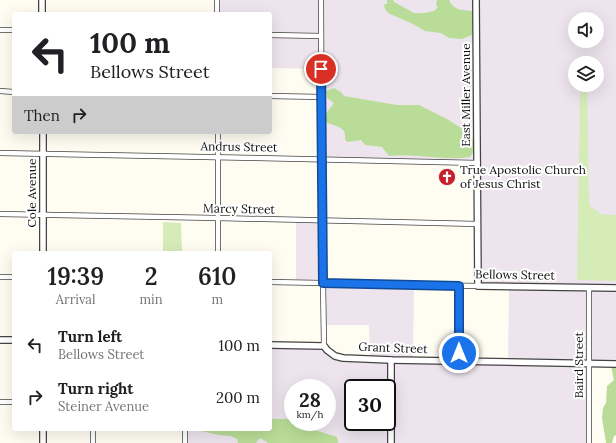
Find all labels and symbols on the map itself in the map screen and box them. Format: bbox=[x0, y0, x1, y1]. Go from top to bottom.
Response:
street label: East Miller Avenue bbox=[458, 43, 473, 147]
pin bbox=[304, 52, 338, 86]
street label: Andrus Street bbox=[199, 138, 278, 155]
street label: Cole Avenue bbox=[24, 158, 39, 228]
place label: True Apostolic Church of Jesus Christ bbox=[460, 162, 586, 191]
church icon: True Apostolic Church of Jesus Christ bbox=[437, 167, 457, 187]
street label: Marcy Street bbox=[203, 200, 276, 217]
street label: Bellows Street bbox=[475, 266, 555, 283]
street label: Baird Street bbox=[571, 331, 586, 398]
position arrow bbox=[438, 332, 480, 374]
street label: Grant Street bbox=[358, 339, 428, 356]
speed limit sign: 30 bbox=[344, 379, 396, 431]

